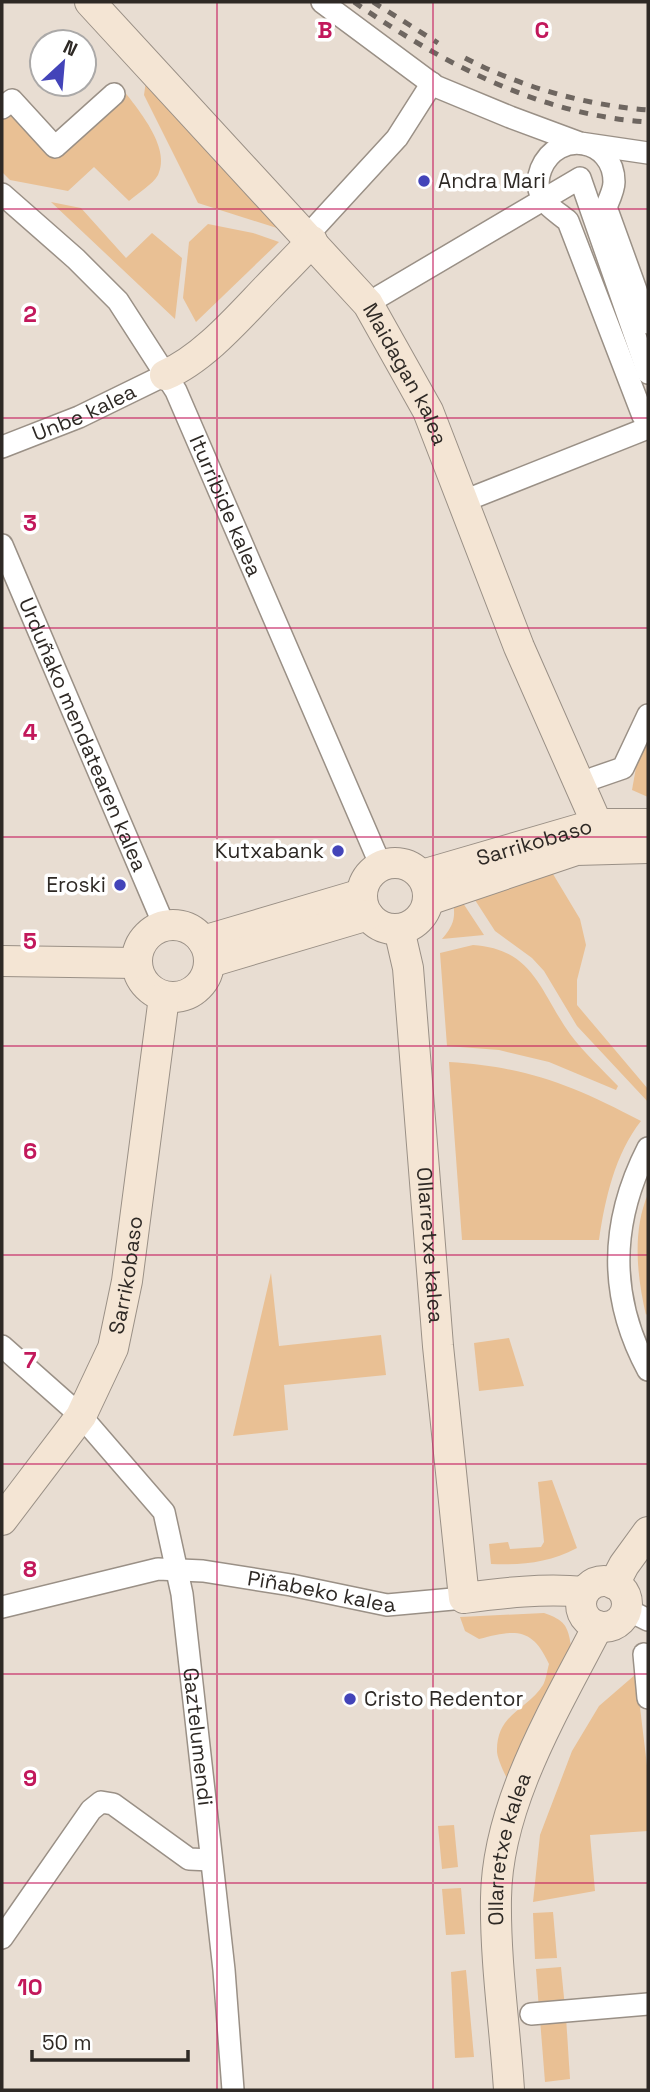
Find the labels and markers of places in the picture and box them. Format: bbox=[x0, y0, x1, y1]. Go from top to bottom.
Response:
place label: Andra Mari bbox=[438, 167, 546, 194]
marker: Andra Mari bbox=[416, 173, 432, 189]
place label: Kutxabank bbox=[215, 837, 324, 864]
marker: Kutxabank bbox=[330, 843, 346, 859]
place label: Eroski bbox=[46, 871, 106, 898]
marker: Eroski bbox=[112, 877, 128, 893]
place label: Cristo Redentor bbox=[364, 1685, 524, 1712]
marker: Cristo Redentor bbox=[342, 1691, 358, 1707]

